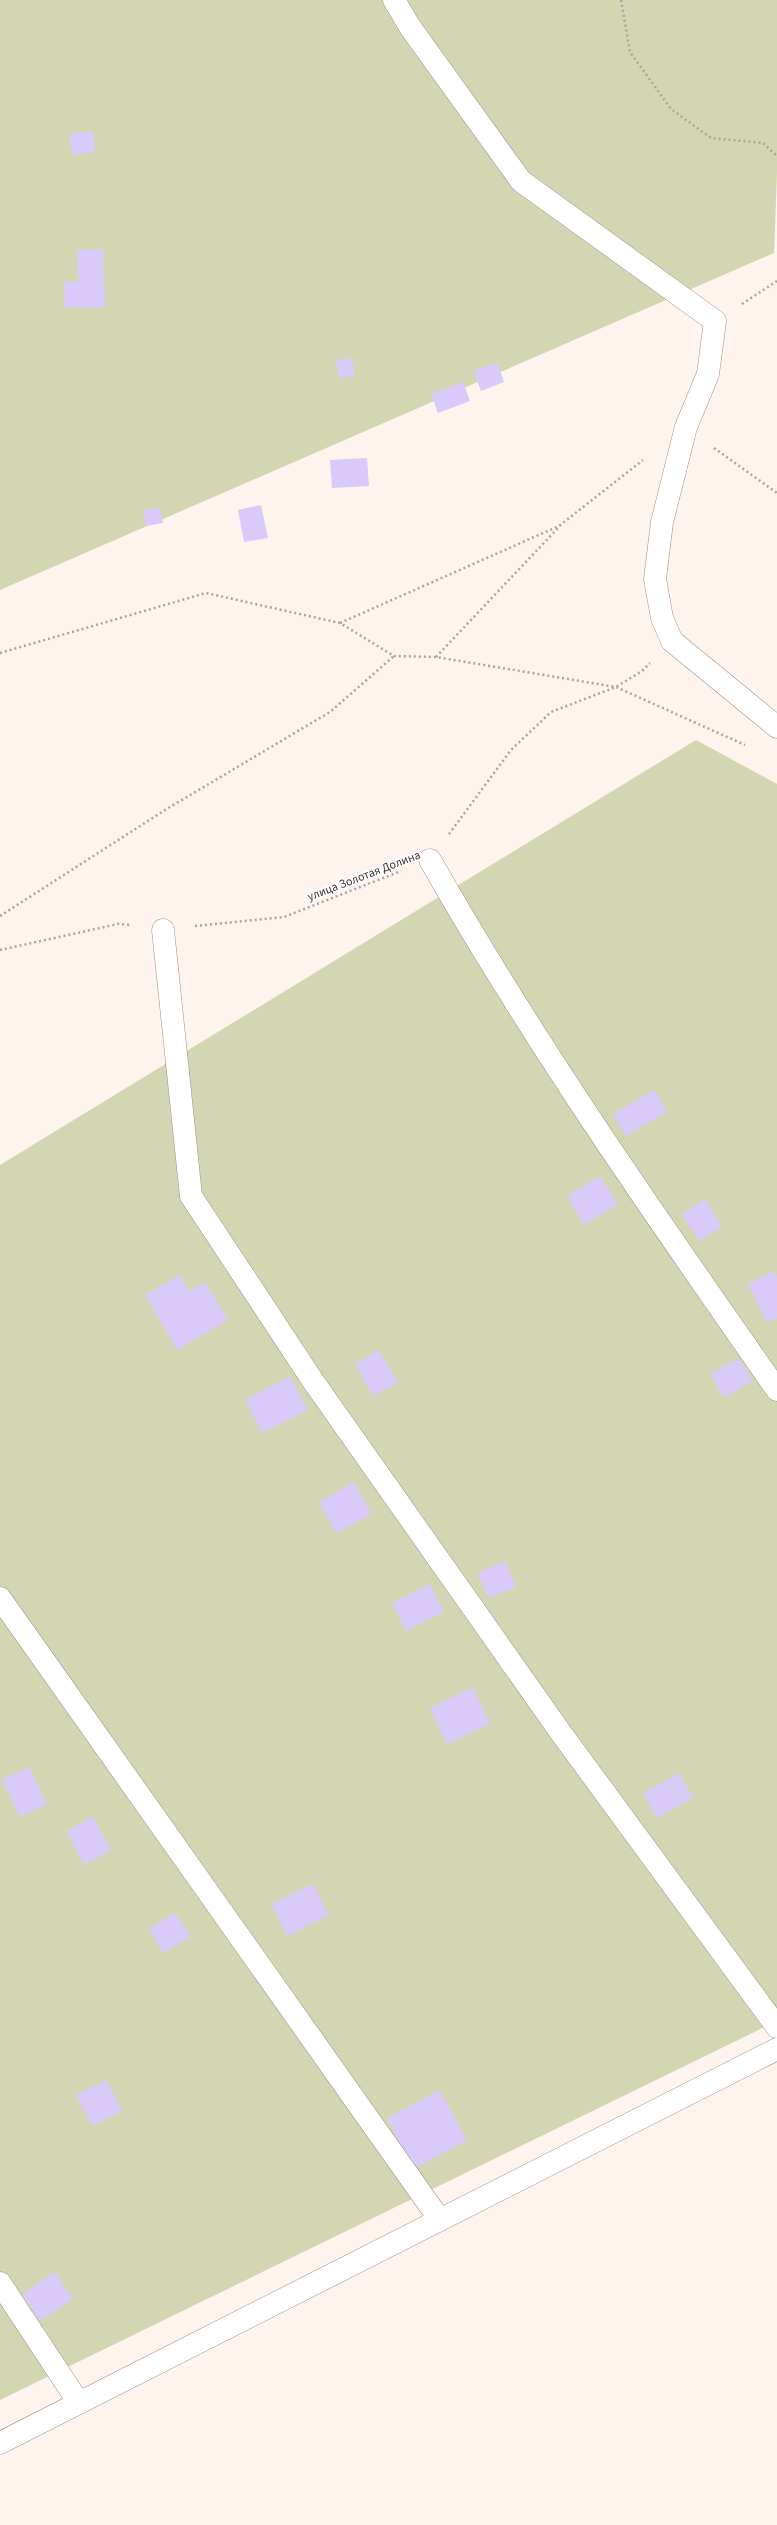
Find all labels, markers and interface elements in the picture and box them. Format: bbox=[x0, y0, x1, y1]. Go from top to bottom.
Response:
street label: улица Золотая Долина bbox=[305, 847, 423, 905]

